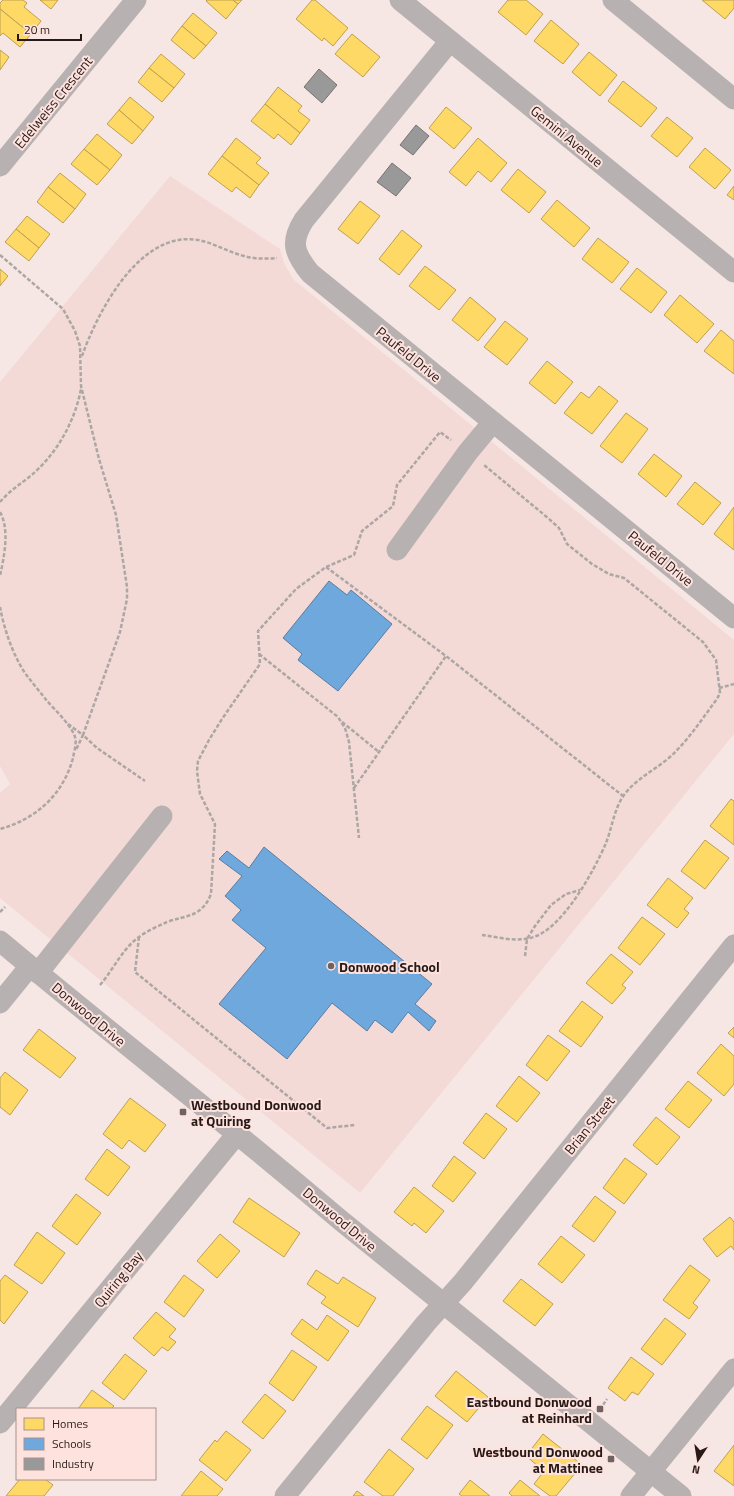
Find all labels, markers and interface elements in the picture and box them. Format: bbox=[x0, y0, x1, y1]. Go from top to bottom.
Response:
scale bar bbox=[18, 16, 81, 42]
text: 20 m bbox=[24, 20, 50, 39]
street label: Edelweiss Crescent bbox=[9, 51, 97, 153]
street label: Gemini Avenue bbox=[526, 100, 608, 172]
street label: Paufeld Drive bbox=[372, 321, 446, 387]
street label: Paufeld Drive bbox=[624, 525, 698, 591]
place label: Donwood School bbox=[339, 956, 440, 977]
marker: Donwood School bbox=[326, 961, 336, 971]
street label: Donwood Drive bbox=[48, 977, 130, 1051]
street label: Brian Street bbox=[559, 1091, 619, 1159]
place label: Westbound Donwood at Quiring bbox=[191, 1094, 321, 1131]
marker: Westbound Donwood at Quiring bbox=[178, 1107, 188, 1117]
street label: Donwood Drive bbox=[299, 1182, 381, 1256]
street label: Quiring Bay bbox=[89, 1246, 148, 1312]
place label: Eastbound Donwood at Reinhard bbox=[467, 1391, 592, 1428]
marker: Eastbound Donwood at Reinhard bbox=[595, 1404, 605, 1414]
legend bbox=[16, 1408, 156, 1480]
text: Homes bbox=[52, 1414, 88, 1433]
text: Schools bbox=[52, 1434, 92, 1453]
north arrow bbox=[678, 1440, 718, 1480]
place label: Westbound Donwood at Mattinee bbox=[473, 1441, 603, 1478]
text: Industry bbox=[52, 1454, 94, 1473]
marker: Westbound Donwood at Mattinee bbox=[606, 1454, 616, 1464]
text: N bbox=[691, 1461, 701, 1478]

